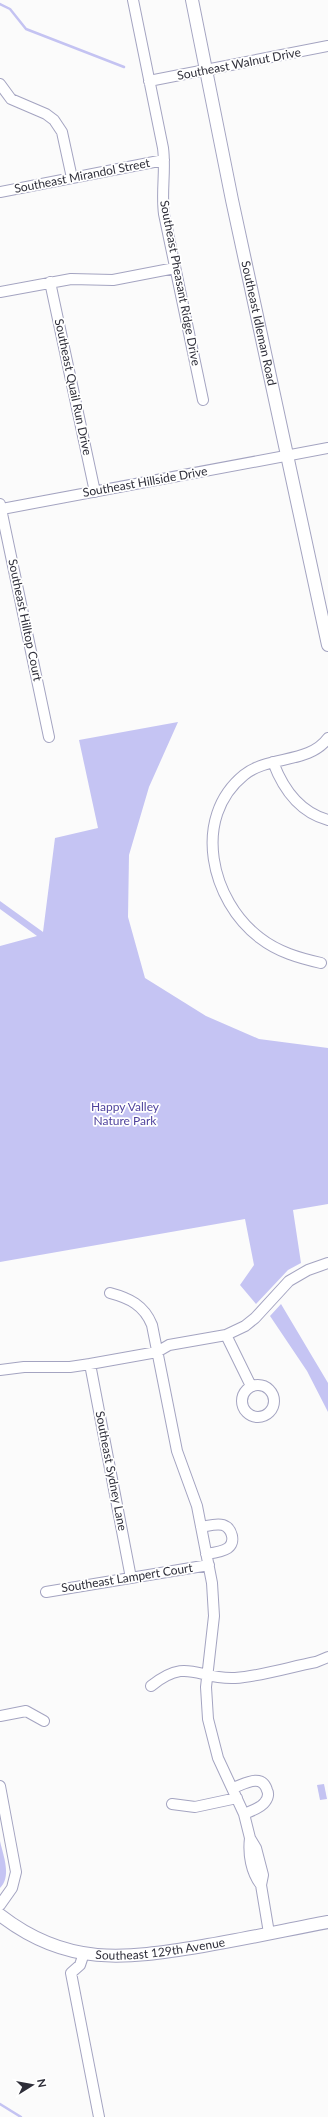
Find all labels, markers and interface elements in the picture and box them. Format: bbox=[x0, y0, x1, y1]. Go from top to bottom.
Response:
street label: Southeast Walnut Drive bbox=[176, 44, 302, 83]
street label: Southeast Mirandol Street bbox=[13, 155, 152, 196]
street label: Southeast Pheasant Ridge Drive bbox=[157, 199, 204, 367]
street label: Southeast Idleman Road bbox=[238, 259, 280, 387]
street label: Southeast Quail Run Drive bbox=[52, 317, 95, 457]
street label: Southeast Hillside Drive bbox=[81, 463, 208, 500]
street label: Southeast Hilltop Court bbox=[5, 558, 46, 683]
park label: Happy Valley Nature Park bbox=[91, 1099, 160, 1128]
street label: Southeast Sydney Lane bbox=[93, 1410, 130, 1532]
street label: Southeast Lampert Court bbox=[60, 1560, 194, 1595]
street label: Southeast 129th Avenue bbox=[95, 1934, 226, 1963]
north arrow bbox=[12, 2065, 52, 2105]
text: N bbox=[35, 2078, 49, 2088]

